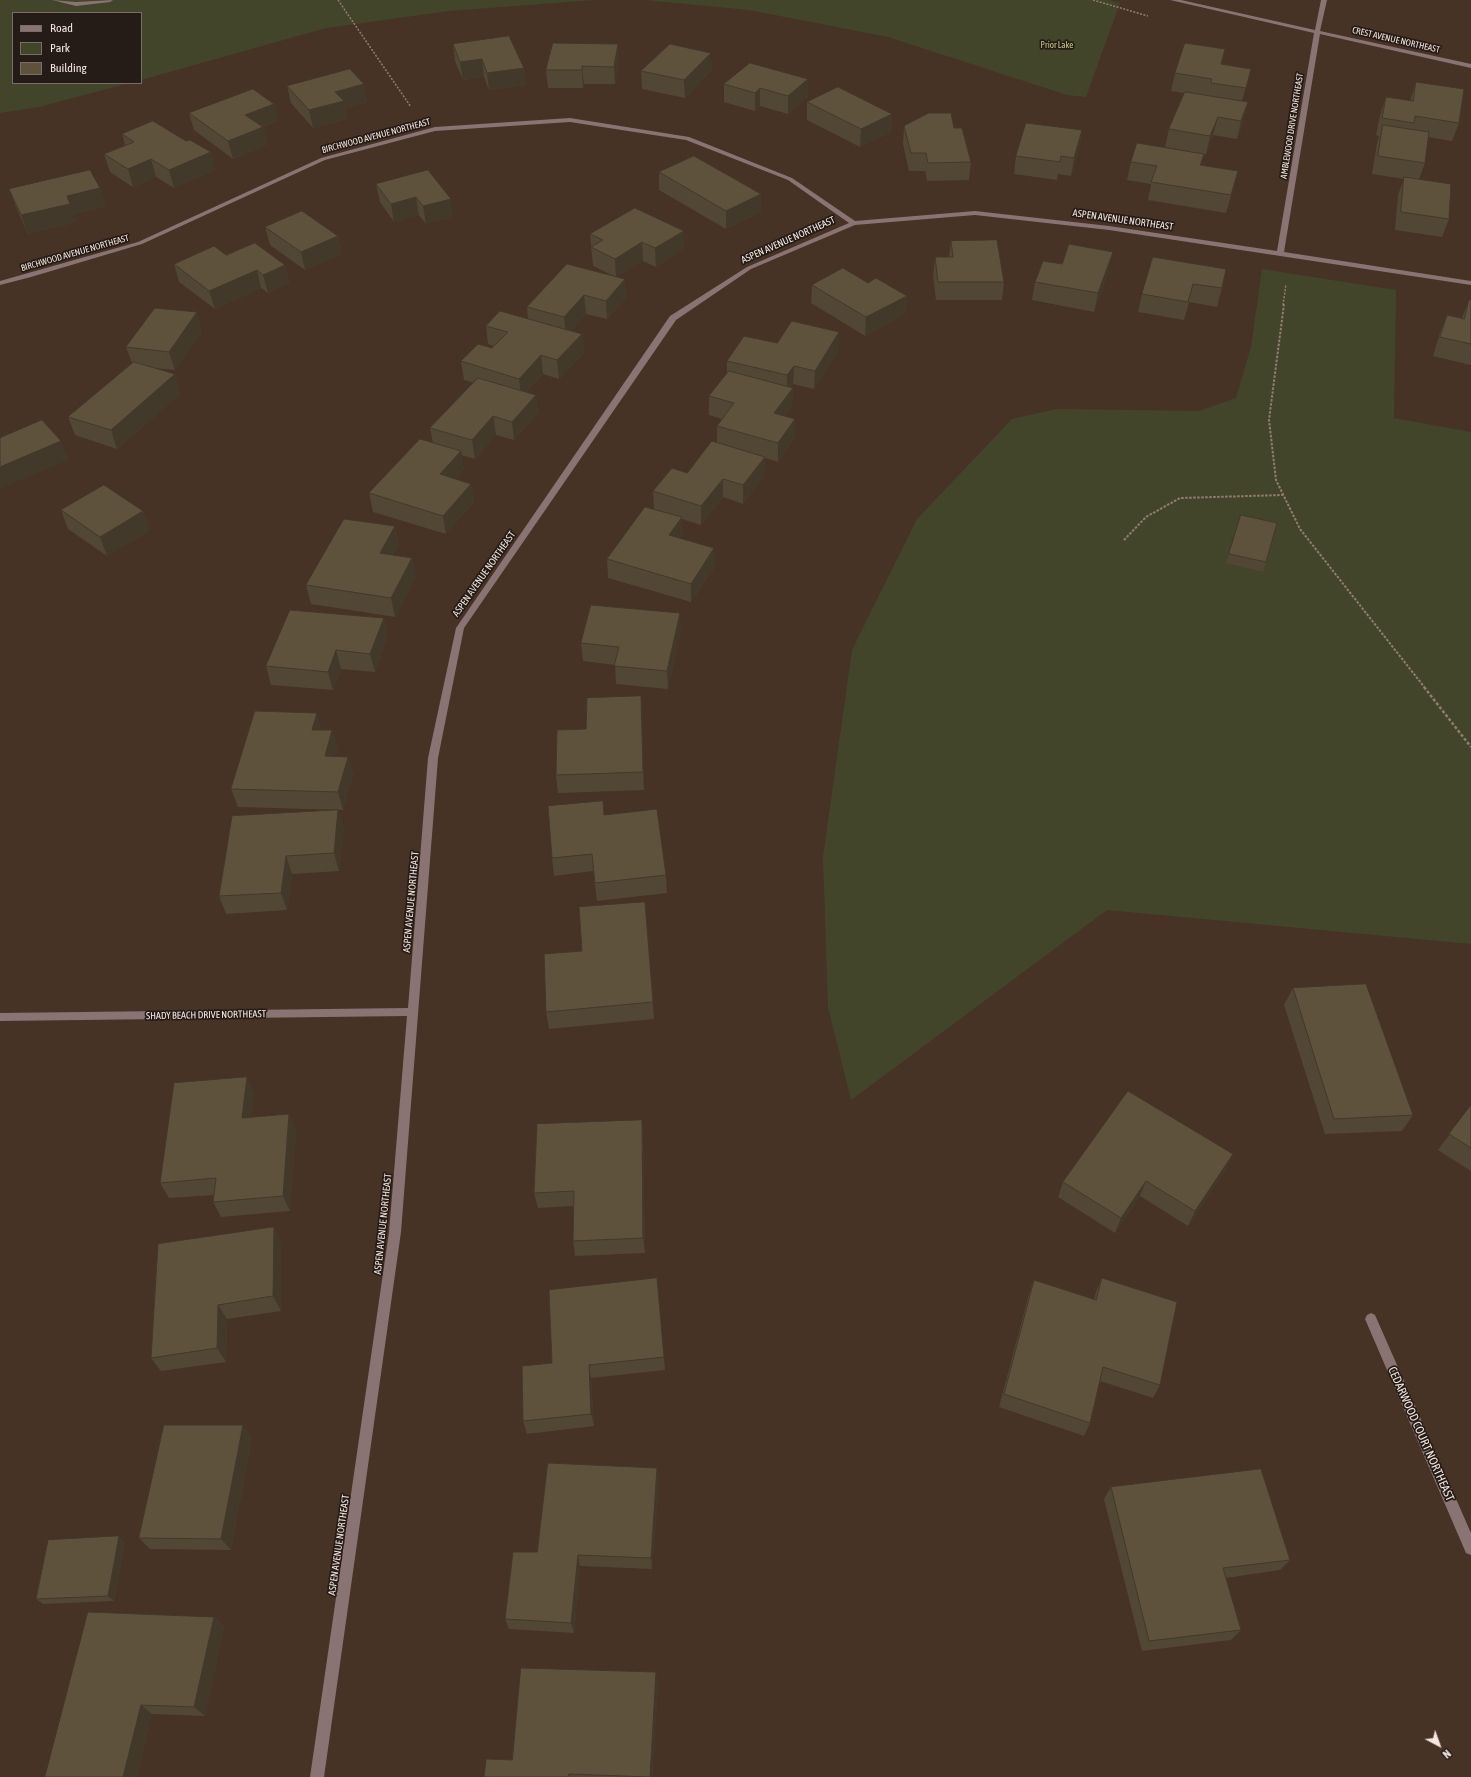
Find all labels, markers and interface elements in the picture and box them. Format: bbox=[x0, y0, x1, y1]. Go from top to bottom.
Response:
legend bbox=[12, 12, 142, 84]
text: Road bbox=[50, 21, 73, 35]
street label: CREST AVENUE NORTHEAST bbox=[1351, 25, 1441, 55]
park label: Prior Lake bbox=[1041, 40, 1073, 50]
text: Park bbox=[50, 41, 70, 55]
text: Building bbox=[50, 61, 87, 75]
street label: AMBLEWOOD DRIVE NORTHEAST bbox=[1278, 72, 1306, 180]
street label: BIRCHWOOD AVENUE NORTHEAST bbox=[321, 116, 431, 156]
street label: ASPEN AVENUE NORTHEAST bbox=[1072, 207, 1174, 233]
street label: ASPEN AVENUE NORTHEAST bbox=[739, 214, 837, 266]
street label: BIRCHWOOD AVENUE NORTHEAST bbox=[20, 232, 130, 274]
street label: ASPEN AVENUE NORTHEAST bbox=[450, 529, 518, 619]
street label: ASPEN AVENUE NORTHEAST bbox=[401, 851, 421, 953]
street label: SHADY BEACH DRIVE NORTHEAST bbox=[146, 1008, 266, 1022]
street label: ASPEN AVENUE NORTHEAST bbox=[372, 1173, 394, 1275]
street label: CEDARWOOD COURT NORTHEAST bbox=[1385, 1365, 1457, 1503]
street label: ASPEN AVENUE NORTHEAST bbox=[326, 1494, 352, 1596]
north arrow bbox=[1419, 1725, 1459, 1765]
text: N bbox=[1440, 1747, 1453, 1761]

